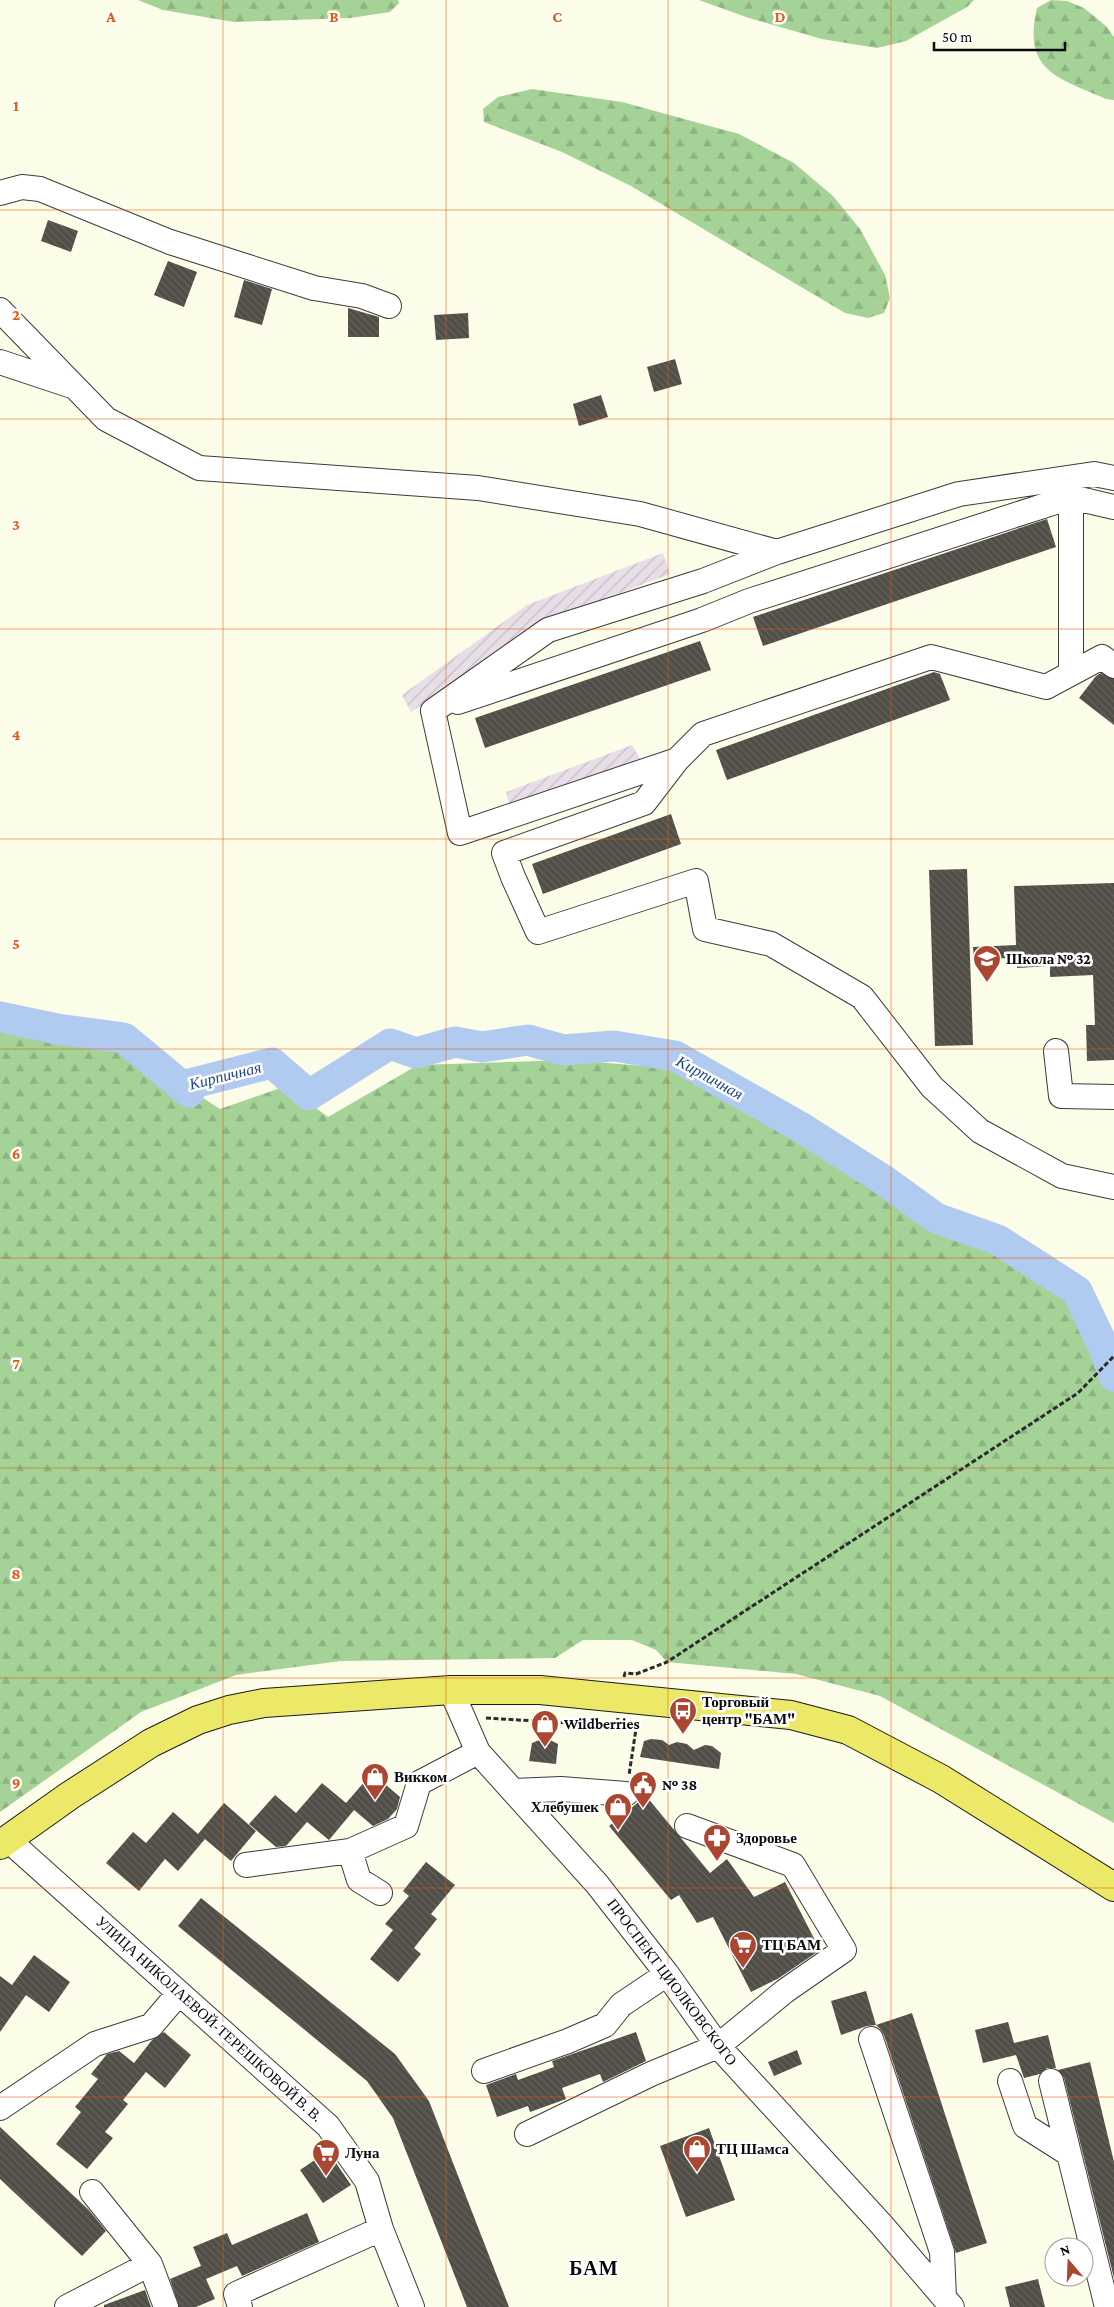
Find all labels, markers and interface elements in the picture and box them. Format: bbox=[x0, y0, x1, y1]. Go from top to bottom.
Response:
text: A bbox=[105, 8, 116, 25]
text: B bbox=[329, 8, 339, 25]
text: C bbox=[552, 8, 562, 25]
text: D bbox=[774, 8, 786, 25]
scale bar bbox=[934, 20, 1065, 52]
text: 50 m bbox=[942, 29, 972, 45]
text: 1 bbox=[13, 97, 19, 114]
text: 2 bbox=[12, 306, 20, 323]
text: 3 bbox=[12, 516, 20, 533]
text: 4 bbox=[12, 726, 21, 743]
text: 5 bbox=[12, 935, 20, 952]
school or university icon: Школа № 32 bbox=[972, 944, 1002, 983]
place label: Школа № 32 bbox=[1006, 951, 1091, 967]
water label: Кирпичная bbox=[672, 1052, 746, 1104]
water label: Кирпичная bbox=[186, 1058, 263, 1094]
text: 6 bbox=[12, 1145, 20, 1162]
text: 7 bbox=[12, 1355, 20, 1372]
text: 8 bbox=[11, 1565, 21, 1582]
place label: Торговый центр "БАМ" bbox=[702, 1694, 795, 1727]
bus stop icon: Торговый центр "БАМ" bbox=[668, 1696, 698, 1735]
shop icon: Wildberries bbox=[530, 1709, 560, 1748]
place label: Wildberries bbox=[563, 1716, 640, 1732]
shop icon: Викком bbox=[360, 1762, 390, 1801]
place label: Викком bbox=[394, 1769, 447, 1785]
public building icon: № 38 bbox=[628, 1770, 658, 1809]
text: 9 bbox=[12, 1774, 20, 1791]
place label: № 38 bbox=[662, 1777, 697, 1793]
shop icon: Хлебушек bbox=[603, 1792, 633, 1831]
place label: Хлебушек bbox=[531, 1799, 599, 1815]
pharmacy icon: Здоровье bbox=[702, 1823, 732, 1862]
place label: Здоровье bbox=[736, 1830, 797, 1846]
street label: ПРОСПЕКТ ЦИОЛКОВСКОГО bbox=[604, 1896, 740, 2069]
street label: УЛИЦА НИКОЛАЕВОЙ-ТЕРЕШКОВОЙ В. В. bbox=[93, 1913, 325, 2125]
supermarket icon: ТЦ БАМ bbox=[728, 1930, 758, 1969]
place label: ТЦ БАМ bbox=[762, 1937, 821, 1953]
shop icon: ТЦ Шамса bbox=[682, 2134, 712, 2173]
supermarket icon: Луна bbox=[311, 2138, 341, 2177]
place label: ТЦ Шамса bbox=[716, 2141, 790, 2157]
place label: Луна bbox=[345, 2145, 380, 2161]
north arrow bbox=[1044, 2237, 1094, 2287]
text: N bbox=[1058, 2240, 1072, 2259]
district label: БАМ bbox=[569, 2257, 619, 2279]

